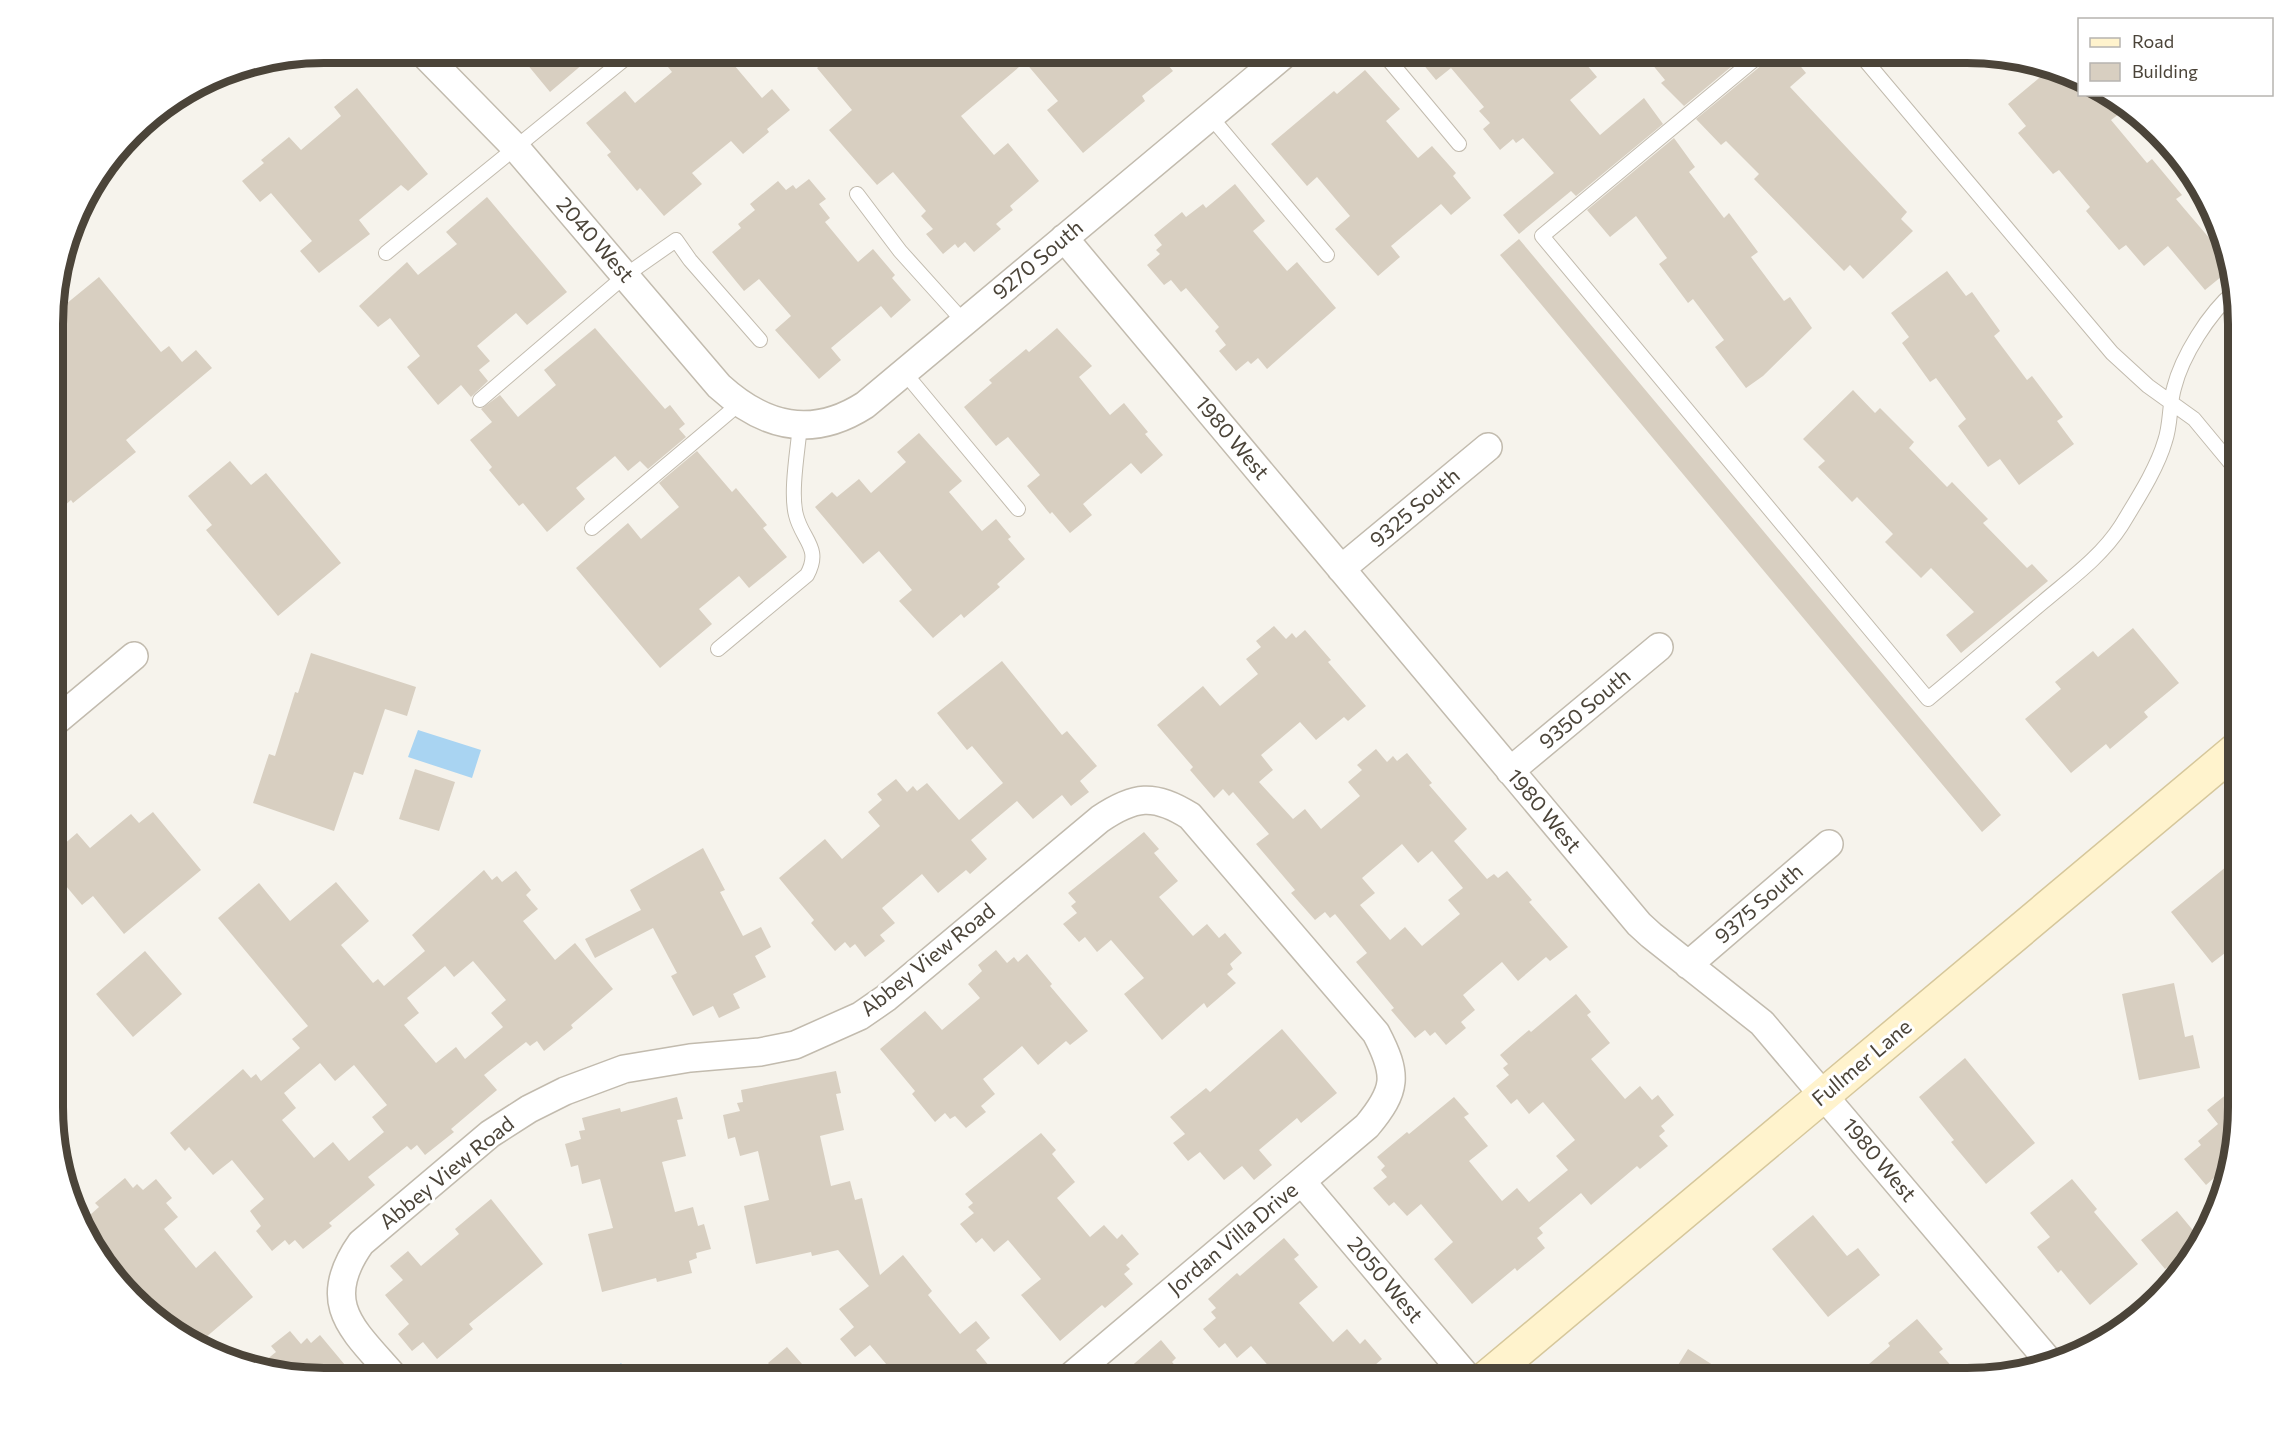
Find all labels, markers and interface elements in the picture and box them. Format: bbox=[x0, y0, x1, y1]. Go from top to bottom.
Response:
legend bbox=[2078, 18, 2273, 96]
text: Road bbox=[2132, 30, 2174, 52]
text: Building bbox=[2132, 60, 2198, 82]
street label: 2040 West bbox=[552, 191, 640, 287]
street label: 9270 South bbox=[987, 214, 1087, 304]
street label: 1980 West bbox=[1191, 390, 1275, 484]
street label: 9325 South bbox=[1364, 462, 1464, 552]
street label: 9350 South bbox=[1533, 662, 1635, 753]
street label: 1980 West bbox=[1503, 763, 1587, 857]
street label: 9375 South bbox=[1709, 858, 1807, 948]
street label: Abbey View Road bbox=[855, 897, 999, 1021]
street label: Fullmer Lane bbox=[1806, 1013, 1916, 1111]
street label: Abbey View Road bbox=[374, 1110, 518, 1234]
street label: 1980 West bbox=[1838, 1112, 1922, 1206]
street label: Jordan Villa Drive bbox=[1162, 1176, 1302, 1300]
street label: 2050 West bbox=[1343, 1231, 1429, 1327]

